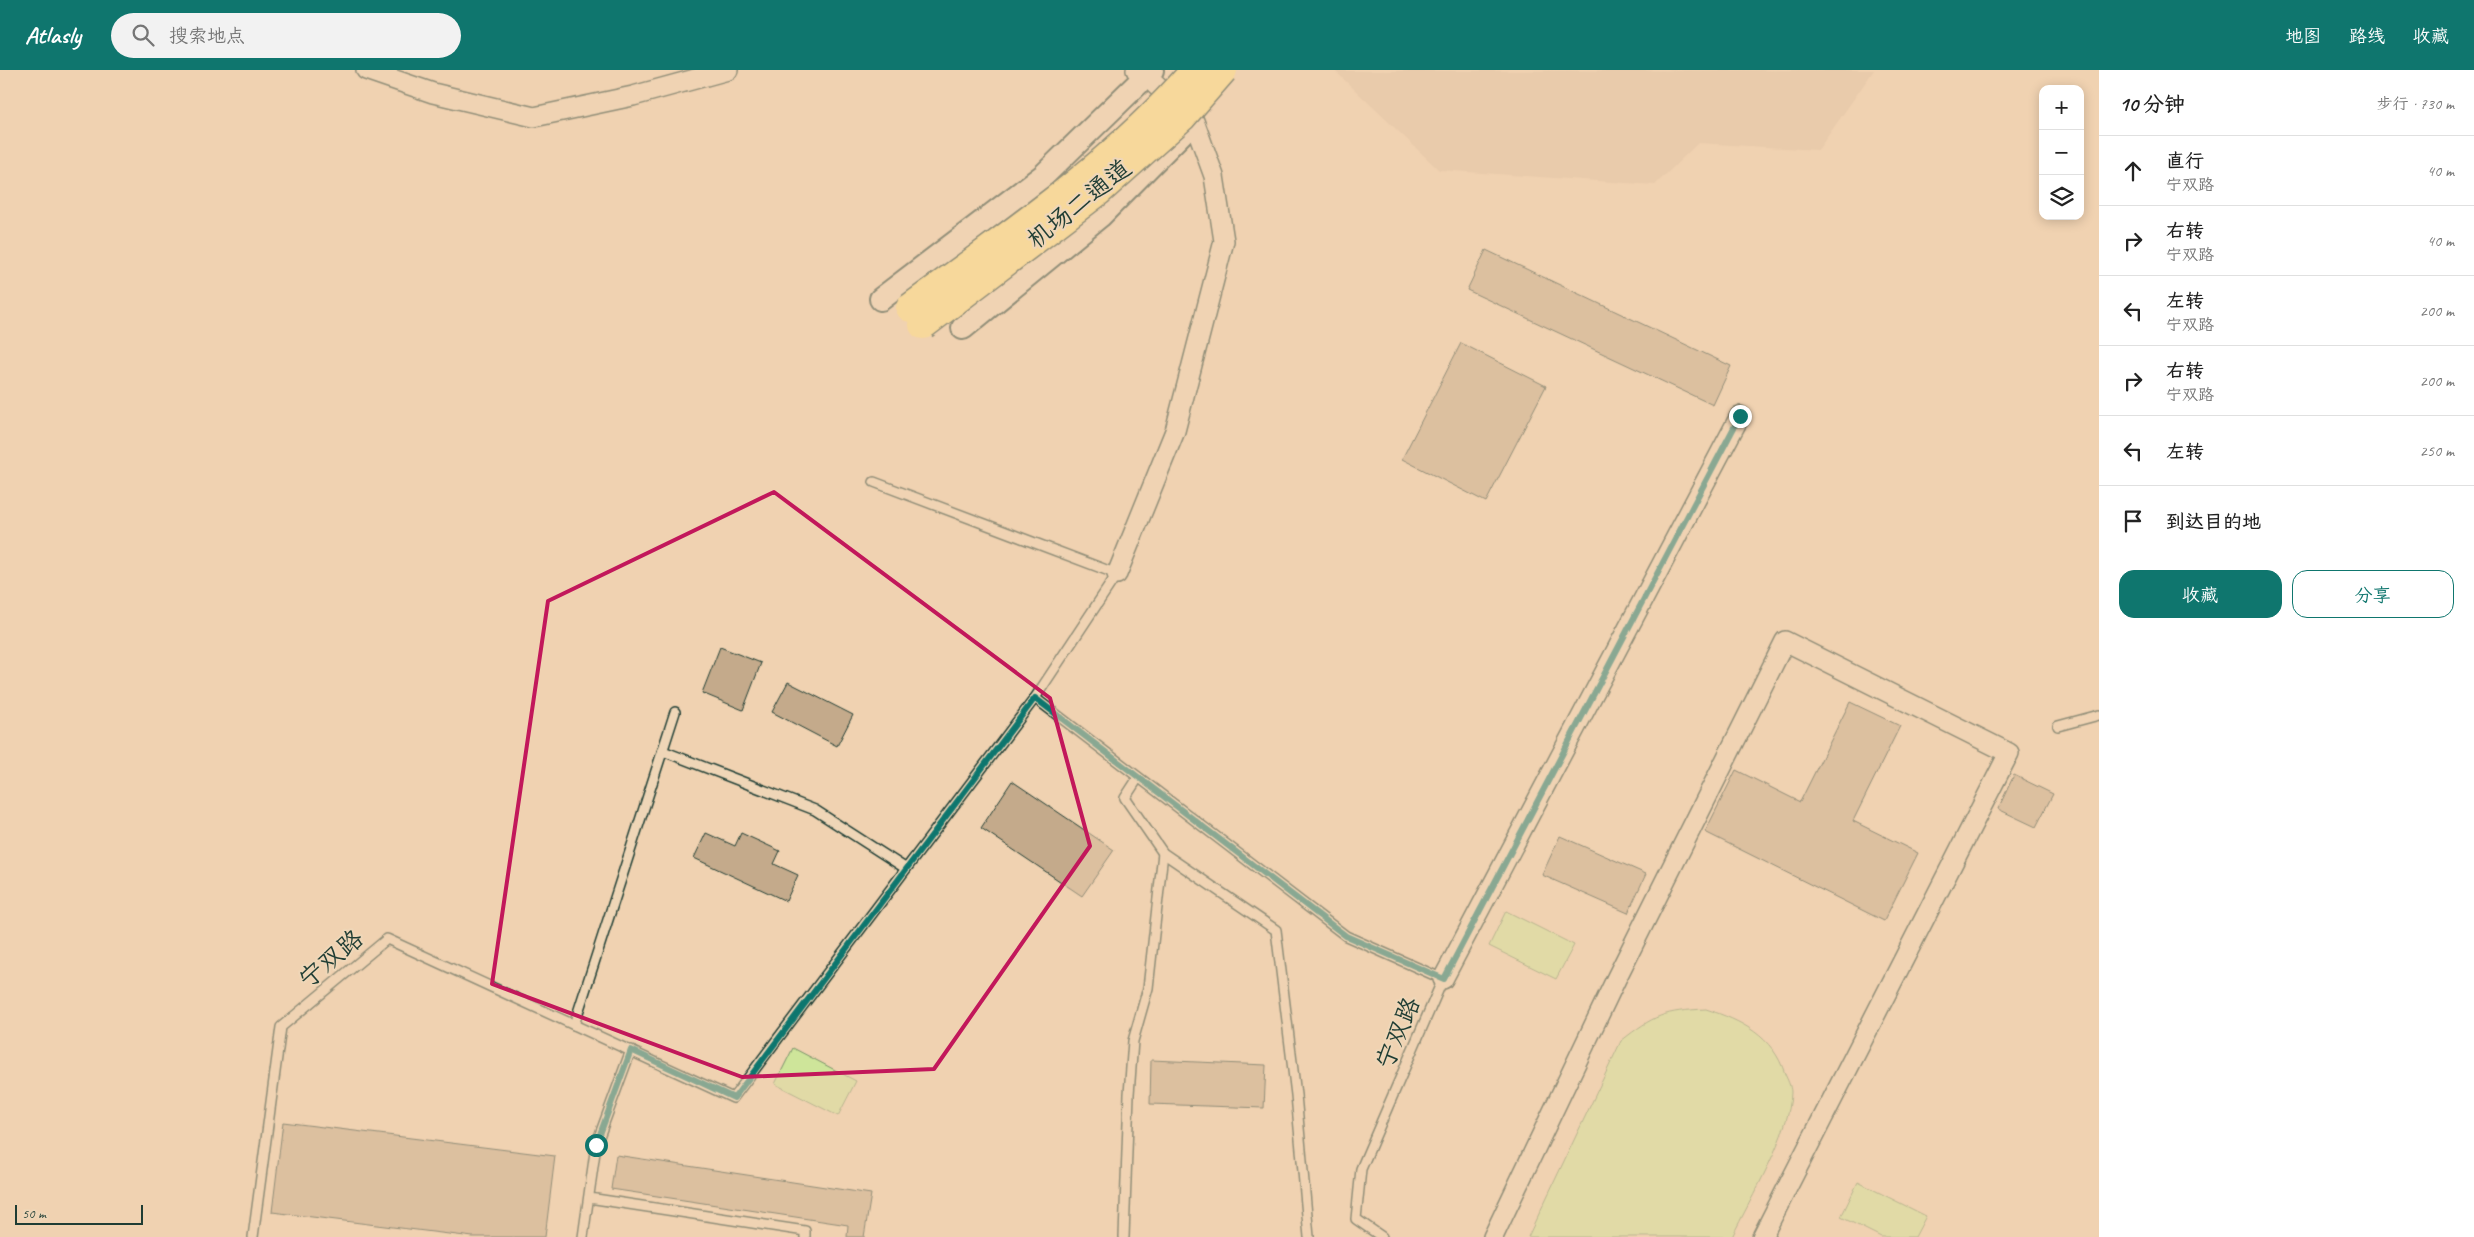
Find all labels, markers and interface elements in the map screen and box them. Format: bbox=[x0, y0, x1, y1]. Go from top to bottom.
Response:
search box bbox=[111, 13, 461, 58]
text: Atlasly bbox=[25, 20, 81, 50]
icon: search bbox=[129, 21, 157, 49]
text: 搜索地点 bbox=[169, 24, 245, 48]
text: 地图 bbox=[2285, 25, 2321, 47]
text: 路线 bbox=[2349, 25, 2385, 47]
text: 收藏 bbox=[2413, 25, 2449, 47]
map controls bbox=[2039, 85, 2084, 220]
button: + bbox=[2039, 85, 2084, 130]
text: 10 分钟 bbox=[2119, 91, 2185, 117]
text: 步行 · 730 m bbox=[2377, 94, 2454, 114]
button: − bbox=[2039, 130, 2084, 175]
text: 直行 bbox=[2166, 149, 2204, 173]
street label: 机场二通道 bbox=[1020, 152, 1138, 256]
icon: ahead bbox=[2119, 157, 2147, 185]
text: 40 m bbox=[2427, 161, 2454, 181]
button: layers bbox=[2039, 175, 2084, 220]
text: 宁双路 bbox=[2166, 175, 2214, 195]
text: 右转 bbox=[2166, 219, 2204, 243]
icon: right bbox=[2119, 227, 2147, 255]
text: 40 m bbox=[2427, 231, 2454, 251]
text: 宁双路 bbox=[2166, 245, 2214, 265]
text: 左转 bbox=[2166, 289, 2204, 313]
icon: left bbox=[2119, 297, 2147, 325]
text: 200 m bbox=[2420, 301, 2454, 321]
text: 宁双路 bbox=[2166, 315, 2214, 335]
text: 右转 bbox=[2166, 359, 2204, 383]
icon: right bbox=[2119, 367, 2147, 395]
text: 200 m bbox=[2420, 371, 2454, 391]
text: 宁双路 bbox=[2166, 385, 2214, 405]
route end bbox=[1729, 405, 1752, 428]
icon: left bbox=[2119, 437, 2147, 465]
text: 左转 bbox=[2166, 440, 2204, 464]
text: 250 m bbox=[2420, 441, 2454, 461]
icon: arrive bbox=[2119, 507, 2147, 535]
text: 到达目的地 bbox=[2166, 510, 2261, 534]
button: 收藏 bbox=[2119, 570, 2282, 618]
button: 分享 bbox=[2292, 570, 2454, 618]
street label: 宁双路 bbox=[292, 923, 370, 995]
street label: 宁双路 bbox=[1369, 992, 1427, 1074]
route start bbox=[585, 1134, 608, 1157]
scale bar bbox=[15, 1202, 142, 1225]
text: 50 m bbox=[22, 1205, 46, 1222]

